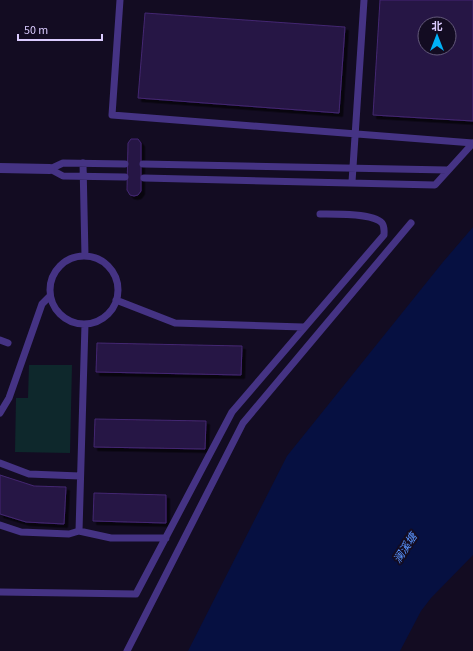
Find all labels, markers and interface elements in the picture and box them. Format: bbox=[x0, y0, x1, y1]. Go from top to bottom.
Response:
scale bar bbox=[18, 16, 102, 42]
north arrow bbox=[417, 16, 457, 56]
text: 北 bbox=[432, 19, 443, 34]
text: 50 m bbox=[24, 22, 48, 39]
water label: 澜溪塘 bbox=[390, 529, 422, 566]

